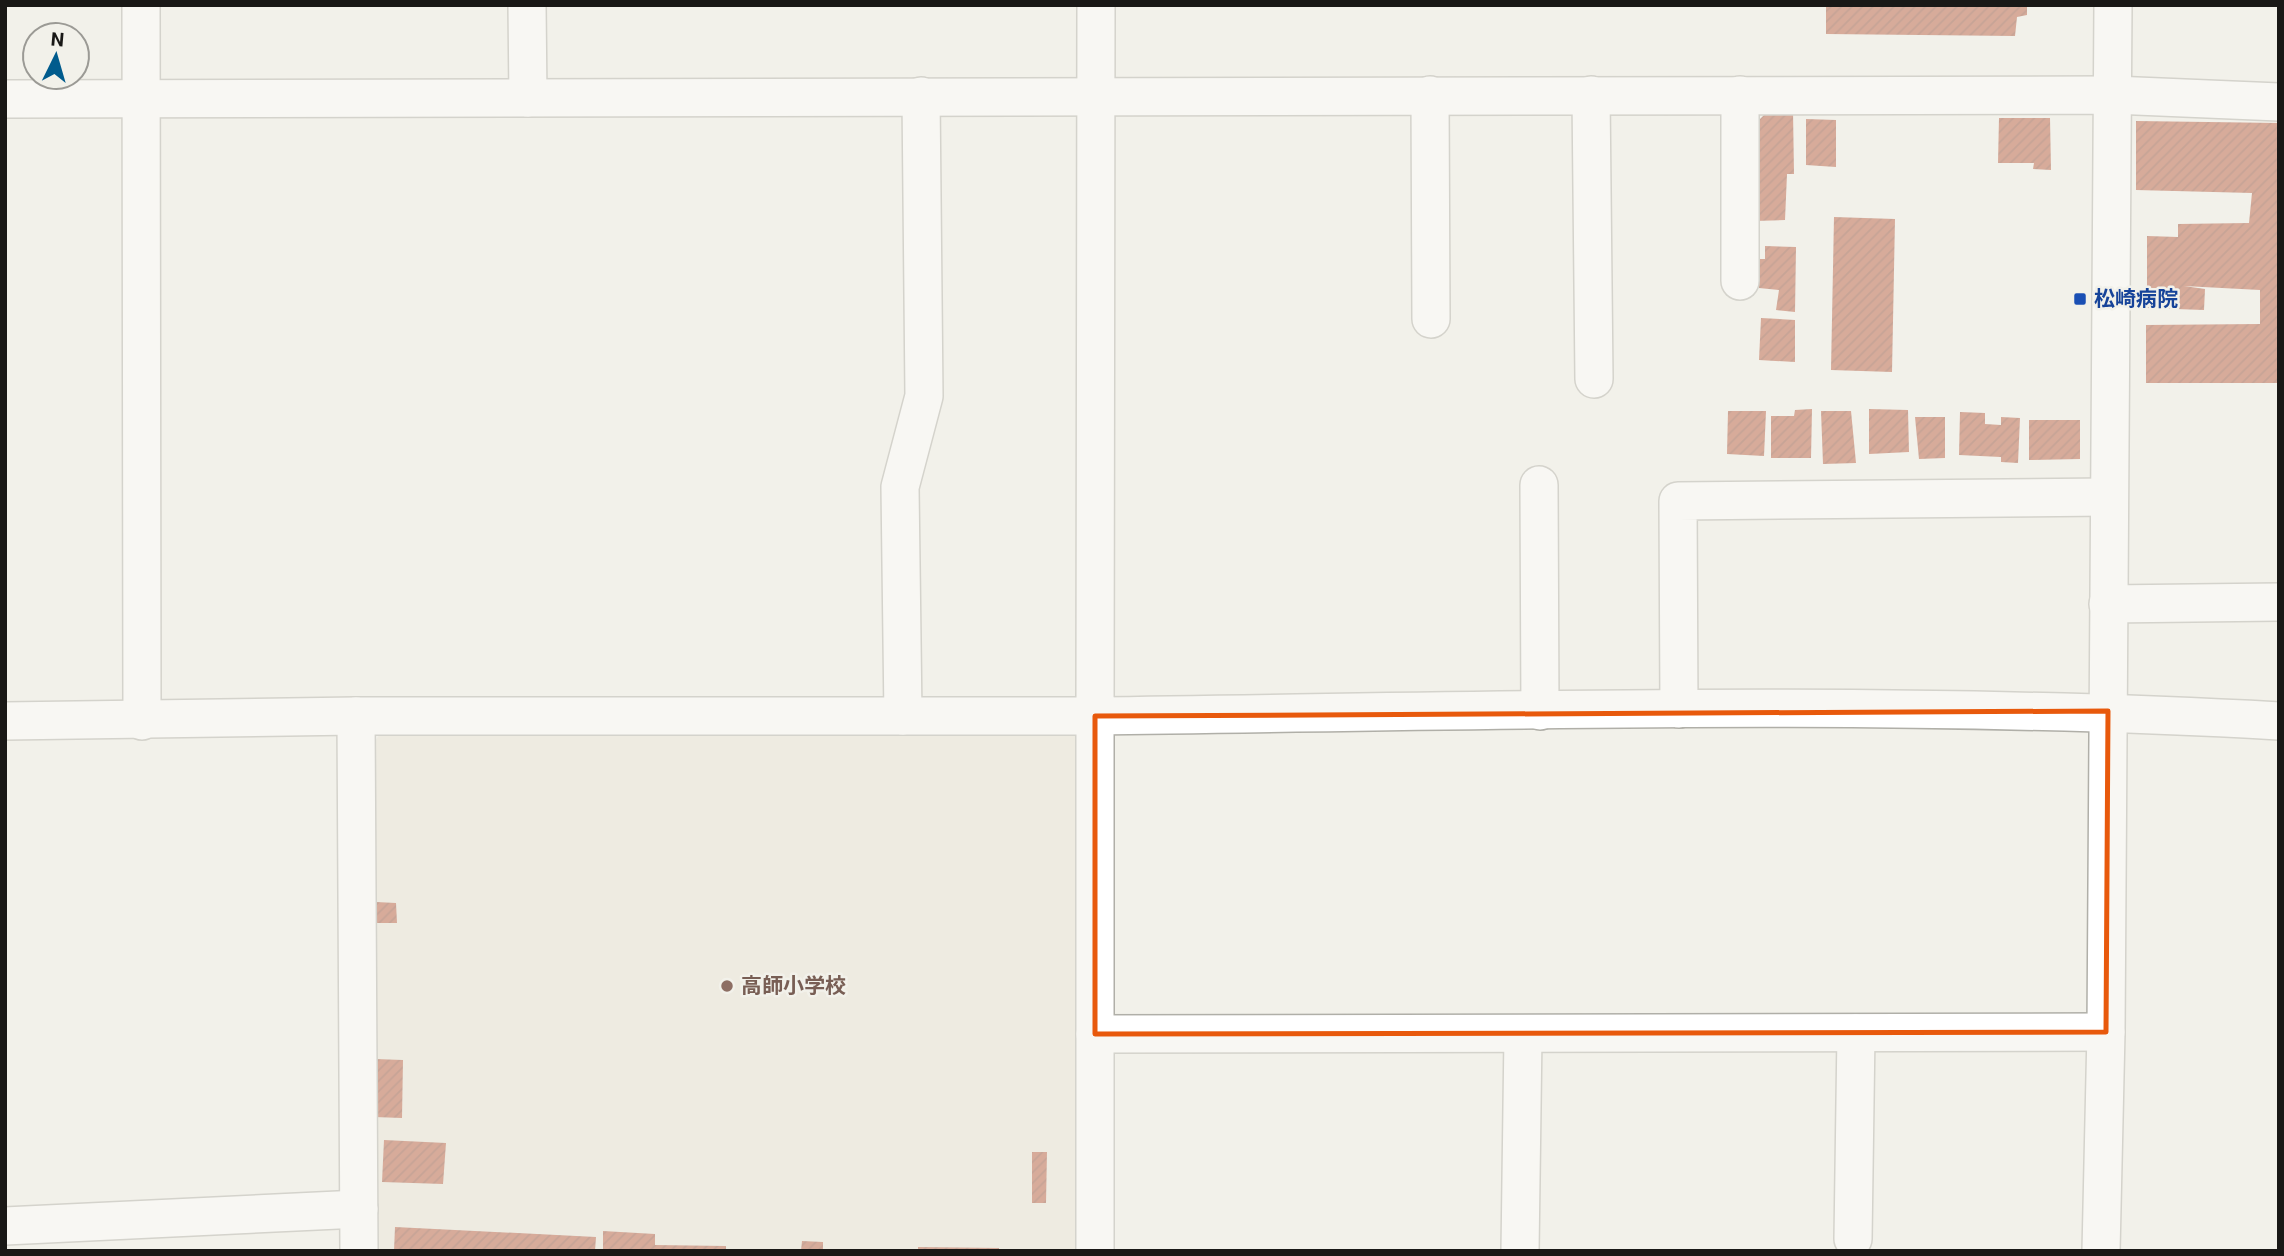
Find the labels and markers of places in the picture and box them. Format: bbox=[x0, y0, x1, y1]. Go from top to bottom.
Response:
place label: 松崎病院 bbox=[2094, 287, 2178, 311]
marker: 松崎病院 bbox=[2072, 291, 2088, 307]
place label: 高師小学校 bbox=[741, 974, 846, 998]
marker: 高師小学校 bbox=[719, 978, 735, 994]

